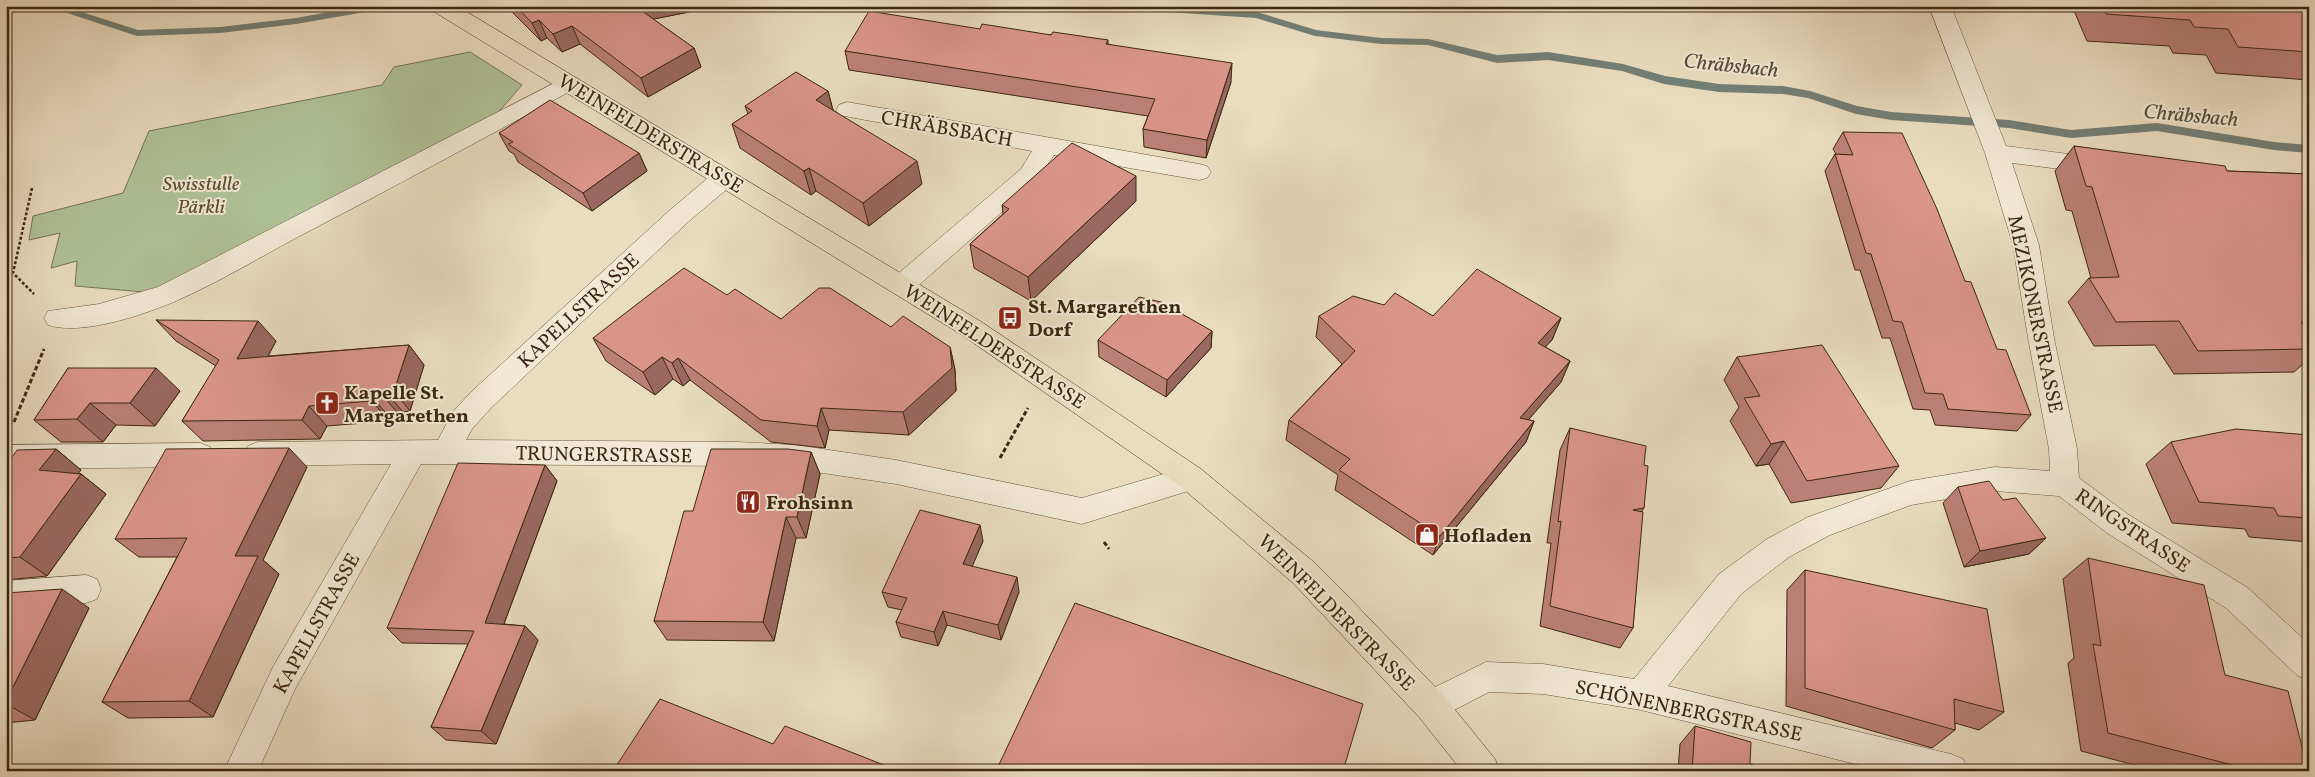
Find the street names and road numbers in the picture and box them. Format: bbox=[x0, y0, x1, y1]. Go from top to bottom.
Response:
street label: WEINFELDERSTRASSE bbox=[552, 68, 748, 201]
street label: CHRÄBSBACH bbox=[879, 105, 1015, 155]
street label: MEZIKONERSTRASSE bbox=[1999, 213, 2069, 416]
street label: KAPELLSTRASSE bbox=[512, 248, 646, 375]
street label: WEINFELDERSTRASSE bbox=[897, 278, 1090, 417]
street label: TRUNGERSTRASSE bbox=[515, 440, 693, 472]
street label: RINGSTRASSE bbox=[2069, 483, 2195, 581]
street label: WEINFELDERSTRASSE bbox=[1251, 529, 1420, 698]
street label: KAPELLSTRASSE bbox=[267, 549, 368, 699]
street label: SCHÖNENBERGSTRASSE bbox=[1572, 674, 1805, 750]

